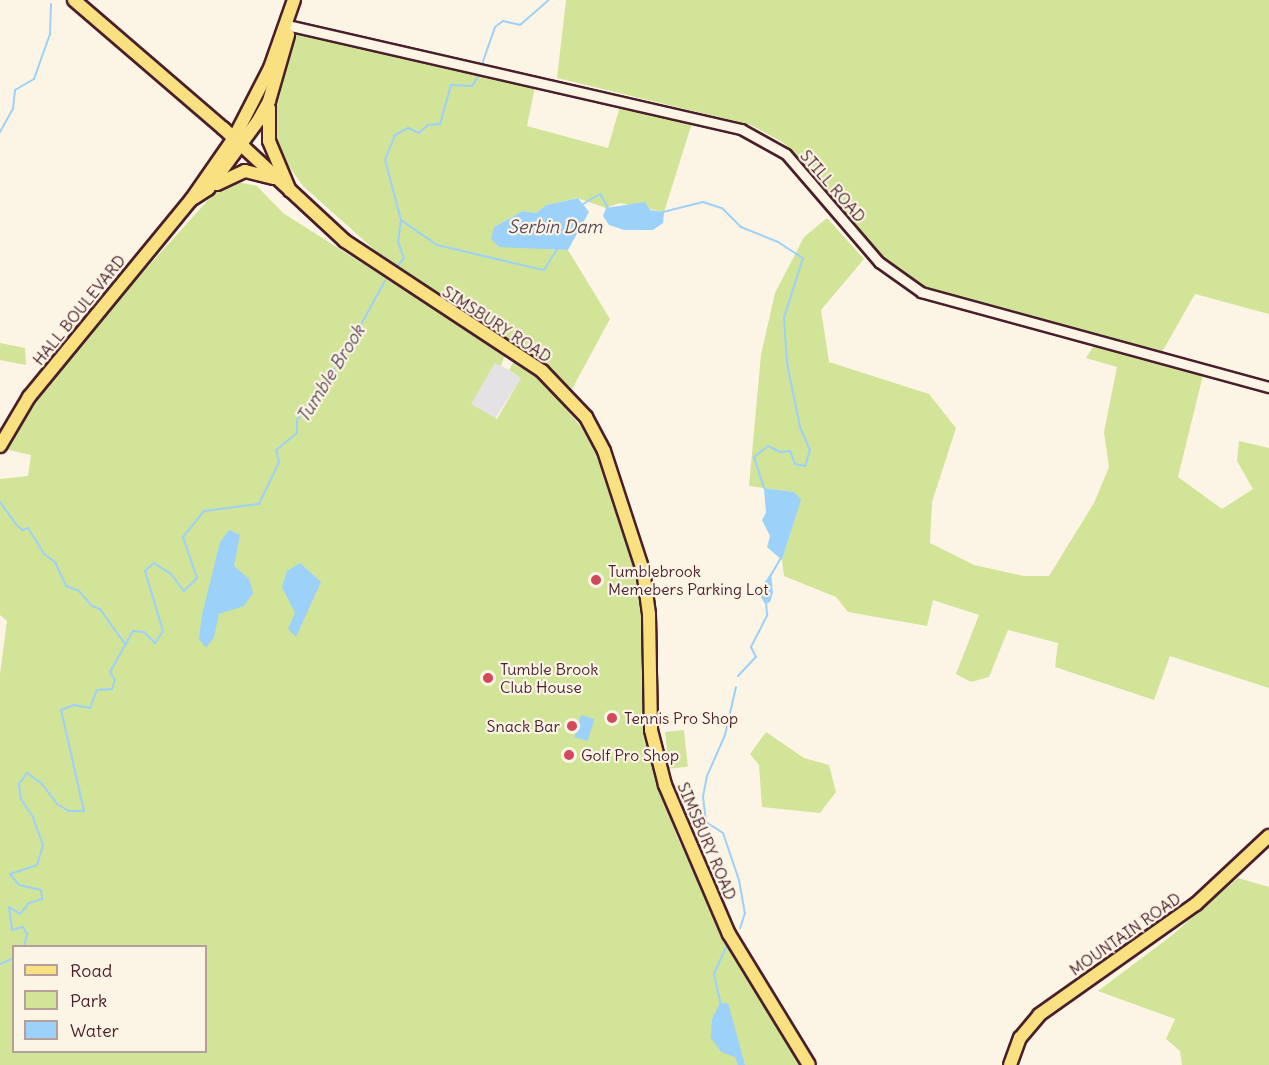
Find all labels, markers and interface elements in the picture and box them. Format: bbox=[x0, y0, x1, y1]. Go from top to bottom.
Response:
street label: STILL ROAD bbox=[796, 146, 870, 226]
water label: Serbin Dam bbox=[508, 216, 602, 238]
street label: HALL BOULEVARD bbox=[29, 251, 129, 369]
street label: SIMSBURY ROAD bbox=[439, 282, 555, 366]
water label: Tumble Brook bbox=[292, 321, 370, 427]
place label: Tumblebrook Memebers Parking Lot bbox=[608, 561, 769, 599]
marker: Tumblebrook Memebers Parking Lot bbox=[589, 573, 603, 587]
place label: Tumble Brook Club House bbox=[500, 659, 598, 697]
marker: Tumble Brook Club House bbox=[481, 671, 495, 685]
place label: Tennis Pro Shop bbox=[624, 708, 738, 728]
marker: Tennis Pro Shop bbox=[605, 711, 619, 725]
place label: Snack Bar bbox=[487, 716, 560, 736]
marker: Snack Bar bbox=[565, 719, 579, 733]
place label: Golf Pro Shop bbox=[581, 745, 679, 765]
marker: Golf Pro Shop bbox=[562, 748, 576, 762]
street label: SIMSBURY ROAD bbox=[674, 779, 740, 903]
street label: MOUNTAIN ROAD bbox=[1066, 888, 1184, 980]
legend bbox=[12, 945, 207, 1053]
text: Road bbox=[70, 959, 112, 982]
text: Park bbox=[70, 989, 107, 1012]
text: Water bbox=[70, 1019, 119, 1042]

